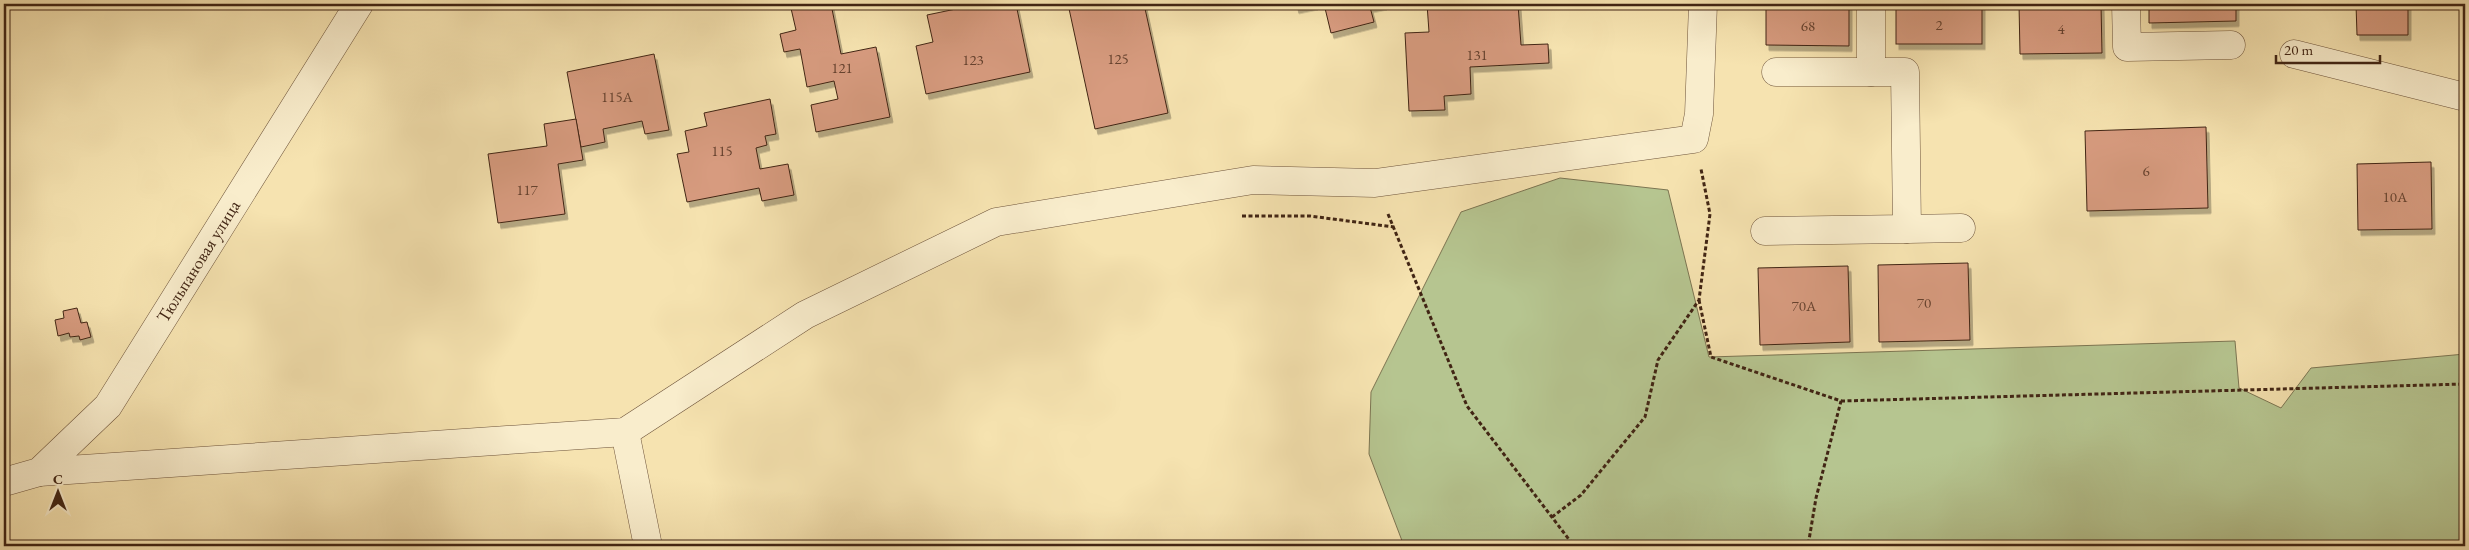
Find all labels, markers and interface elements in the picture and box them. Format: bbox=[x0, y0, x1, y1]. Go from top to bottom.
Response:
house number: 2 bbox=[1935, 15, 1943, 34]
house number: 68 bbox=[1801, 16, 1815, 35]
house number: 4 bbox=[2057, 19, 2065, 38]
scale bar bbox=[2276, 32, 2380, 64]
text: 20 m bbox=[2284, 40, 2313, 59]
house number: 131 bbox=[1466, 45, 1488, 64]
house number: 125 bbox=[1107, 49, 1129, 68]
house number: 123 bbox=[962, 50, 984, 69]
house number: 121 bbox=[831, 58, 853, 77]
house number: 115А bbox=[601, 87, 634, 106]
house number: 115 bbox=[711, 141, 733, 160]
house number: 6 bbox=[2142, 161, 2150, 180]
house number: 117 bbox=[516, 180, 539, 199]
house number: 10А bbox=[2383, 187, 2408, 206]
street label: Тюльпановая улица bbox=[151, 195, 245, 327]
house number: 70 bbox=[1917, 293, 1931, 312]
house number: 70А bbox=[1792, 296, 1817, 315]
north arrow bbox=[32, 468, 82, 518]
text: С bbox=[53, 470, 63, 488]

